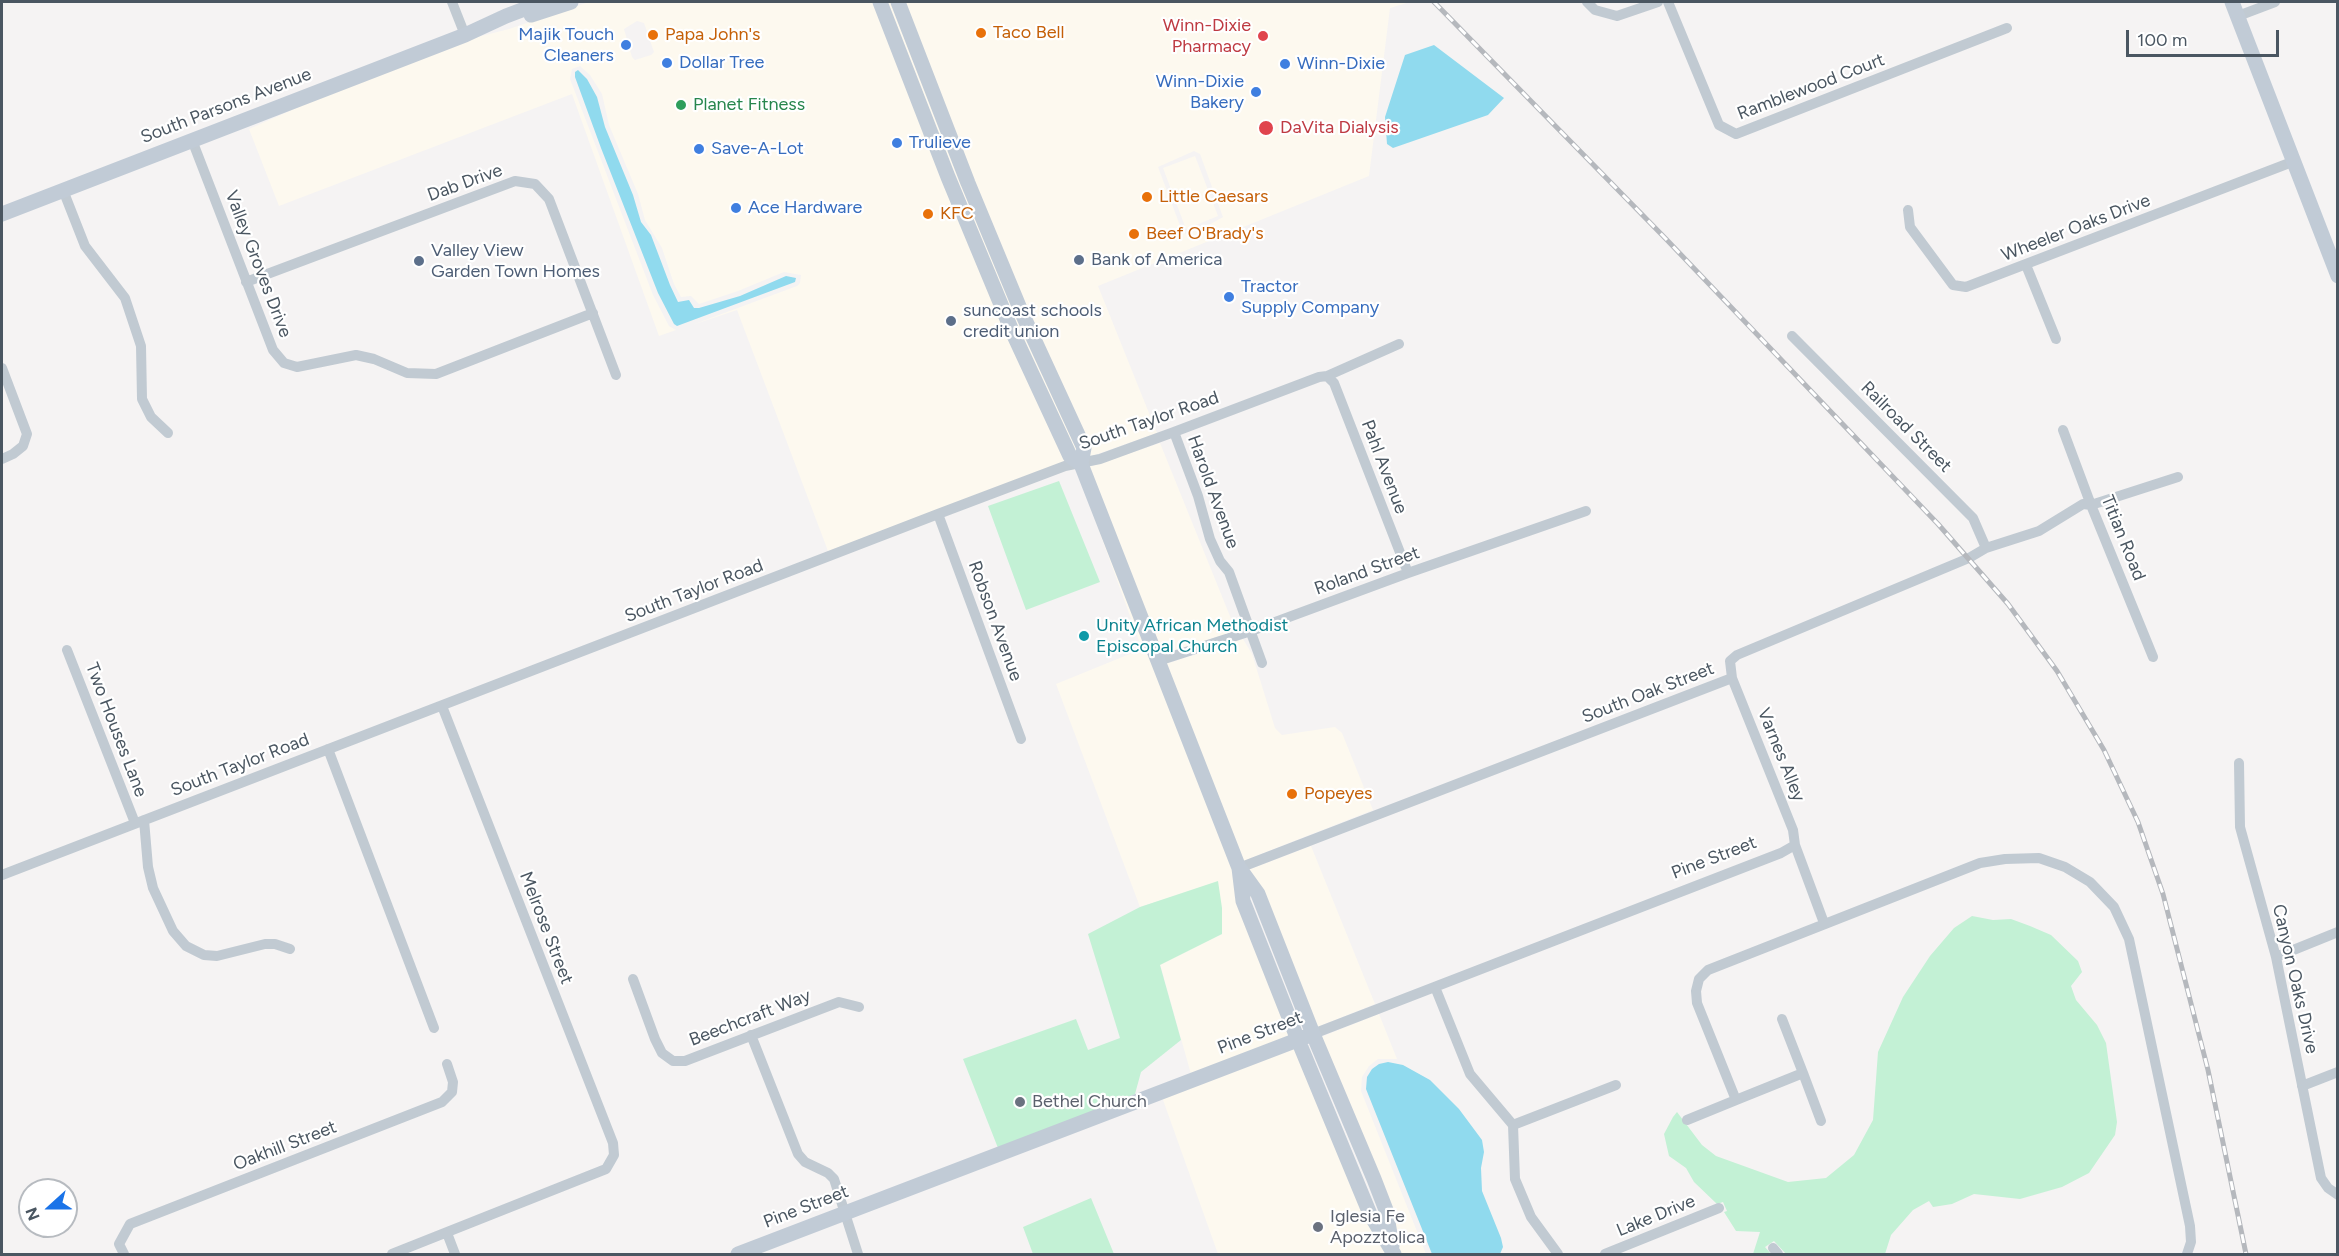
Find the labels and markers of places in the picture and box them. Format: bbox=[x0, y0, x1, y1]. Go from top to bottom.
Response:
place label: Winn-Dixie Pharmacy bbox=[1163, 15, 1251, 57]
place label: Taco Bell bbox=[993, 22, 1064, 44]
place label: Majik Touch Cleaners bbox=[518, 24, 614, 66]
place label: Papa John's bbox=[665, 24, 760, 46]
marker: Taco Bell bbox=[974, 26, 988, 40]
marker: Papa John's bbox=[646, 28, 660, 42]
marker: Winn-Dixie Pharmacy bbox=[1256, 29, 1270, 43]
marker: Majik Touch Cleaners bbox=[619, 38, 633, 52]
place label: Dollar Tree bbox=[679, 52, 764, 74]
place label: Winn-Dixie bbox=[1297, 53, 1385, 75]
marker: Dollar Tree bbox=[660, 56, 674, 70]
marker: Winn-Dixie bbox=[1278, 57, 1292, 71]
place label: Winn-Dixie Bakery bbox=[1156, 71, 1244, 113]
marker: Winn-Dixie Bakery bbox=[1249, 85, 1263, 99]
place label: Planet Fitness bbox=[693, 94, 805, 116]
marker: Planet Fitness bbox=[674, 98, 688, 112]
place label: DaVita Dialysis bbox=[1280, 117, 1399, 139]
marker: DaVita Dialysis bbox=[1257, 119, 1275, 137]
place label: Trulieve bbox=[909, 132, 971, 154]
marker: Trulieve bbox=[890, 136, 904, 150]
place label: Save-A-Lot bbox=[711, 138, 804, 160]
marker: Save-A-Lot bbox=[692, 142, 706, 156]
place label: Little Caesars bbox=[1159, 186, 1268, 208]
marker: Little Caesars bbox=[1140, 190, 1154, 204]
place label: Ace Hardware bbox=[748, 197, 862, 219]
marker: Ace Hardware bbox=[729, 201, 743, 215]
place label: KFC bbox=[940, 203, 974, 225]
marker: KFC bbox=[921, 207, 935, 221]
place label: Beef O'Brady's bbox=[1146, 223, 1264, 245]
marker: Beef O'Brady's bbox=[1127, 227, 1141, 241]
place label: Valley View Garden Town Homes bbox=[431, 240, 600, 282]
place label: Bank of America bbox=[1091, 249, 1222, 271]
marker: Bank of America bbox=[1072, 253, 1086, 267]
marker: Valley View Garden Town Homes bbox=[412, 254, 426, 268]
place label: Tractor Supply Company bbox=[1241, 276, 1379, 318]
marker: Tractor Supply Company bbox=[1222, 290, 1236, 304]
place label: suncoast schools credit union bbox=[963, 300, 1102, 342]
marker: suncoast schools credit union bbox=[944, 314, 958, 328]
place label: Unity African Methodist Episcopal Church bbox=[1096, 615, 1288, 658]
marker: Unity African Methodist Episcopal Church bbox=[1077, 629, 1091, 643]
place label: Popeyes bbox=[1304, 783, 1372, 805]
marker: Popeyes bbox=[1285, 787, 1299, 801]
place label: Bethel Church bbox=[1032, 1091, 1147, 1113]
marker: Bethel Church bbox=[1013, 1095, 1027, 1109]
place label: Iglesia Fe Apozztolica bbox=[1330, 1206, 1425, 1248]
marker: Iglesia Fe Apozztolica bbox=[1311, 1220, 1325, 1234]

